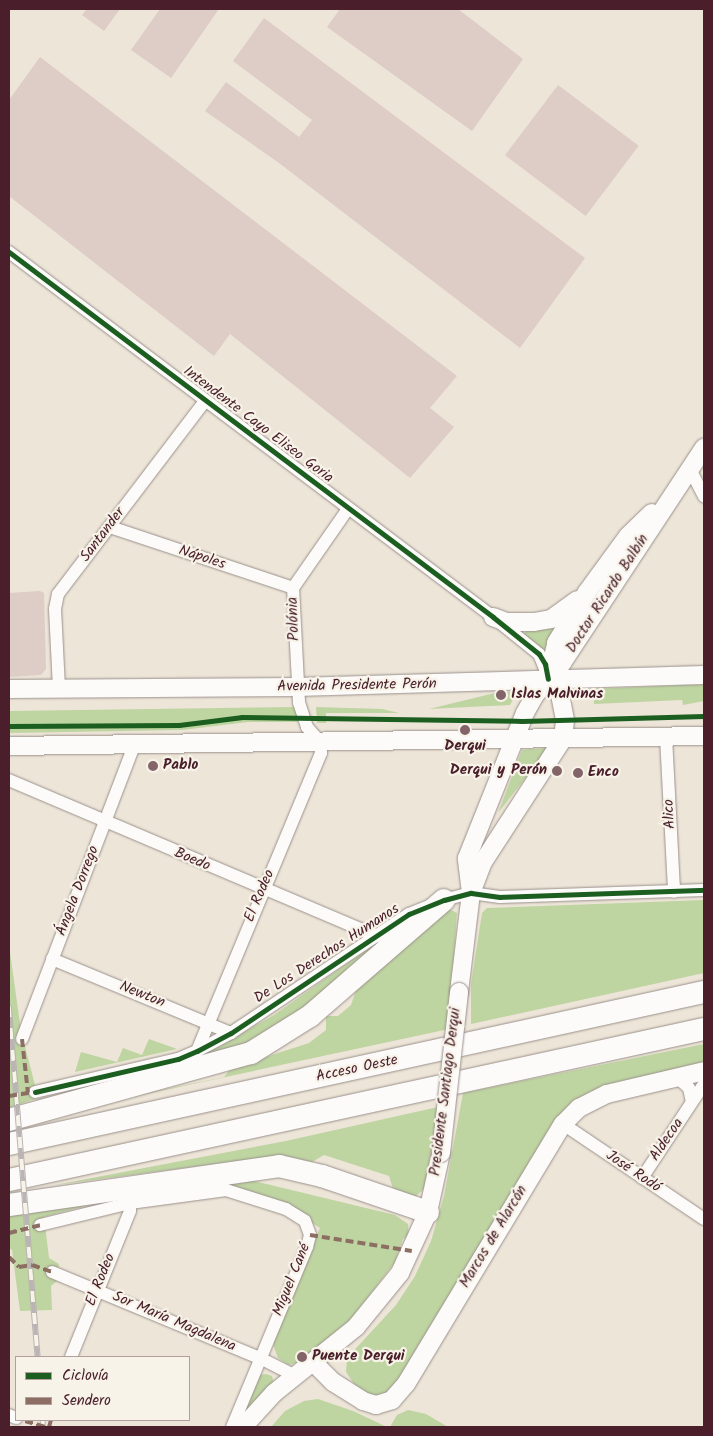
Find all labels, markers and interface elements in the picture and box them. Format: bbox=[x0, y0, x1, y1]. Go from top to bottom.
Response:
street label: Intendente Cayo Eliseo Goria bbox=[179, 363, 337, 487]
street label: Santander bbox=[77, 504, 129, 566]
street label: Doctor Ricardo Balbín bbox=[563, 531, 653, 657]
street label: Nápoles bbox=[176, 542, 228, 574]
street label: Polónia bbox=[284, 597, 304, 641]
street label: Avenida Presidente Perón bbox=[277, 676, 437, 696]
place label: Islas Malvinas bbox=[511, 686, 603, 704]
marker: Islas Malvinas bbox=[495, 689, 507, 701]
marker: Derqui bbox=[459, 724, 471, 736]
place label: Derqui bbox=[444, 738, 486, 756]
place label: Pablo bbox=[163, 757, 198, 775]
marker: Pablo bbox=[147, 760, 159, 772]
place label: Derqui y Perón bbox=[450, 762, 547, 780]
place label: Enco bbox=[588, 764, 619, 782]
marker: Derqui y Perón bbox=[551, 765, 563, 777]
marker: Enco bbox=[572, 767, 584, 779]
street label: Alico bbox=[660, 799, 680, 829]
street label: Ángela Dorrego bbox=[53, 844, 103, 938]
street label: Boedo bbox=[171, 844, 213, 876]
street label: El Rodeo bbox=[241, 867, 279, 925]
street label: De Los Derechos Humanos bbox=[251, 900, 403, 1008]
street label: Newton bbox=[117, 978, 167, 1012]
street label: Presidente Santiago Derqui bbox=[427, 1007, 465, 1177]
street label: Acceso Oeste bbox=[314, 1052, 400, 1086]
street label: Aldecoa bbox=[646, 1115, 688, 1165]
street label: José Rodó bbox=[602, 1147, 664, 1197]
street label: Marcos de Alarcón bbox=[456, 1183, 532, 1291]
street label: Miguel Cané bbox=[269, 1241, 315, 1319]
street label: El Rodeo bbox=[82, 1251, 120, 1309]
street label: Sor María Magdalena bbox=[110, 1288, 238, 1356]
place label: Puente Derqui bbox=[312, 1348, 405, 1366]
marker: Puente Derqui bbox=[296, 1351, 308, 1363]
legend bbox=[15, 1356, 190, 1421]
text: Ciclovía bbox=[62, 1364, 109, 1388]
text: Sendero bbox=[62, 1389, 111, 1413]

